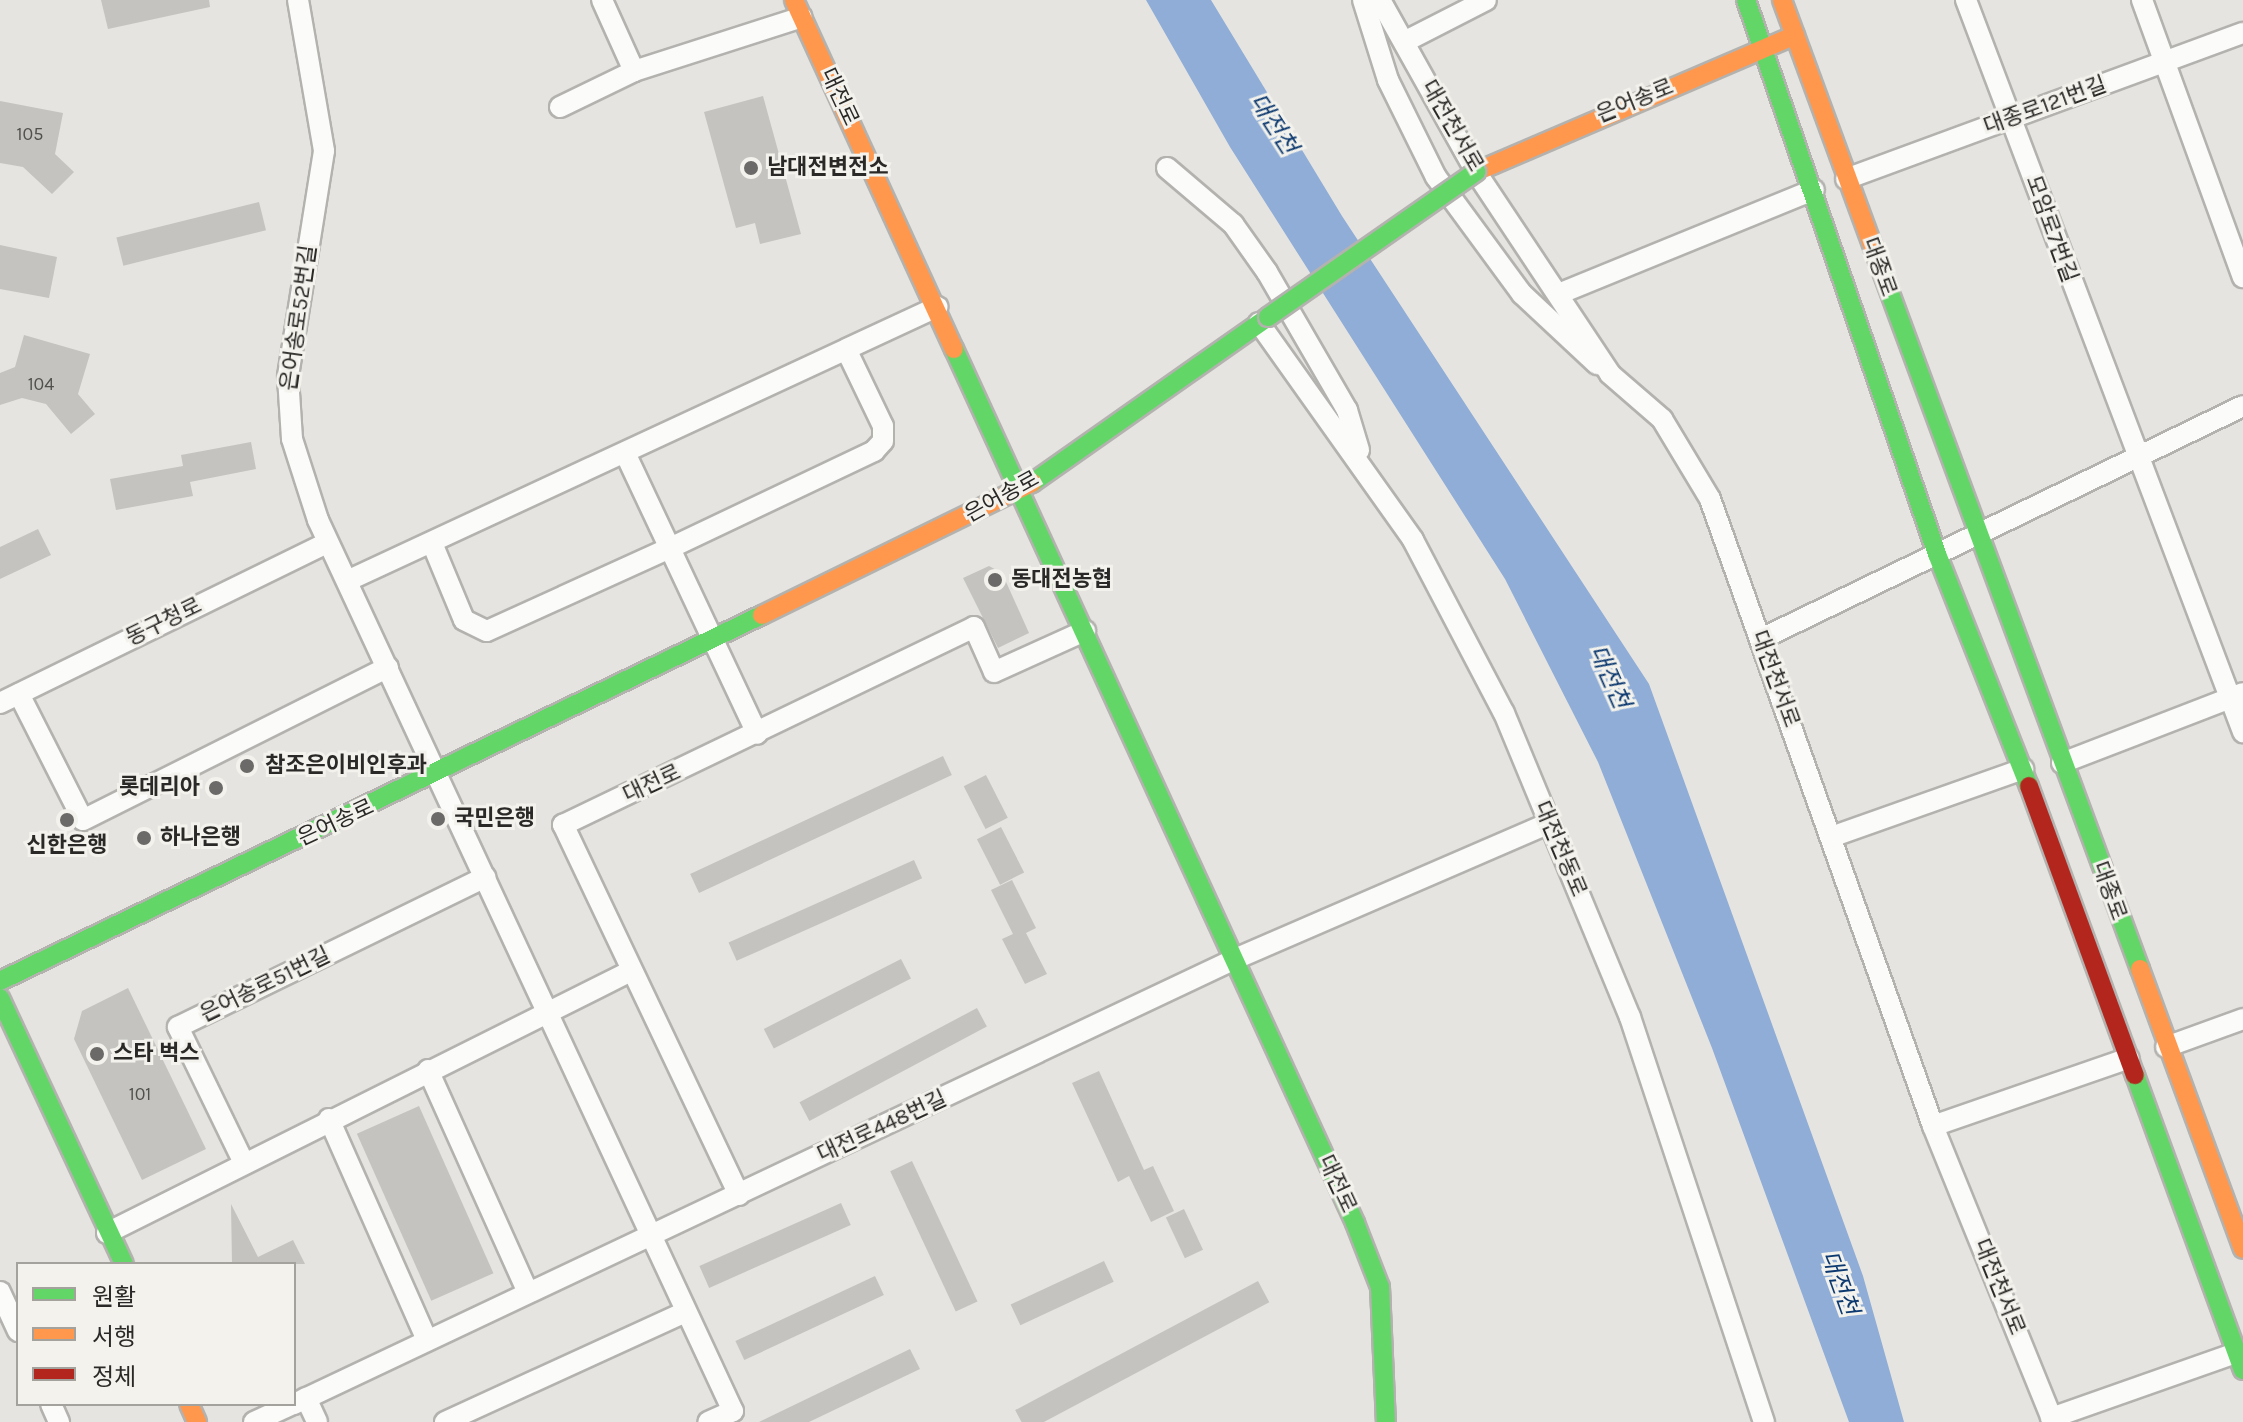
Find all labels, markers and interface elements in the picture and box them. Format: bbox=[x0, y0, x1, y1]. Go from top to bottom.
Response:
street label: 대전로 bbox=[814, 64, 864, 130]
street label: 대종로121번길 bbox=[1980, 72, 2110, 140]
street label: 은어송로 bbox=[1593, 74, 1677, 128]
street label: 대전천서로 bbox=[1415, 76, 1489, 176]
water label: 대전천 bbox=[1243, 88, 1303, 160]
house number: 105 bbox=[17, 123, 43, 145]
place label: 남대전변전소 bbox=[767, 155, 888, 181]
marker: 남대전변전소 bbox=[742, 159, 760, 177]
street label: 모암로7번길 bbox=[2020, 172, 2082, 286]
street label: 대종로 bbox=[1856, 234, 1902, 300]
street label: 은어송로52번길 bbox=[276, 244, 322, 392]
house number: 104 bbox=[28, 373, 54, 395]
street label: 은어송로 bbox=[960, 466, 1044, 528]
place label: 동대전농협 bbox=[1011, 567, 1112, 593]
marker: 동대전농협 bbox=[986, 571, 1004, 589]
street label: 동구청로 bbox=[122, 592, 206, 652]
street label: 대전천서로 bbox=[1745, 627, 1805, 731]
water label: 대전천 bbox=[1582, 641, 1636, 713]
place label: 참조은이비인후과 bbox=[265, 753, 427, 779]
marker: 참조은이비인후과 bbox=[236, 755, 258, 777]
street label: 대전로 bbox=[619, 759, 685, 809]
place label: 롯데리아 bbox=[119, 775, 200, 801]
marker: 롯데리아 bbox=[207, 779, 225, 797]
street label: 은어송로 bbox=[294, 794, 378, 852]
street label: 대전천동로 bbox=[1528, 797, 1592, 901]
place label: 국민은행 bbox=[454, 806, 535, 832]
marker: 국민은행 bbox=[429, 810, 447, 828]
marker: 신한은행 bbox=[58, 811, 76, 829]
place label: 하나은행 bbox=[160, 825, 241, 851]
marker: 하나은행 bbox=[135, 829, 153, 847]
place label: 신한은행 bbox=[27, 833, 107, 859]
street label: 대종로 bbox=[2086, 858, 2132, 924]
street label: 은어송로51번길 bbox=[196, 942, 334, 1028]
place label: 스타 벅스 bbox=[113, 1041, 200, 1067]
marker: 스타 벅스 bbox=[88, 1045, 106, 1063]
house number: 101 bbox=[129, 1083, 151, 1105]
street label: 대전로448번길 bbox=[813, 1086, 951, 1168]
street label: 대전로 bbox=[1312, 1151, 1362, 1217]
street label: 대전천서로 bbox=[1968, 1235, 2030, 1339]
water label: 대전천 bbox=[1814, 1247, 1864, 1319]
legend bbox=[16, 1262, 296, 1406]
text: 원활 bbox=[92, 1283, 136, 1311]
text: 서행 bbox=[92, 1323, 136, 1351]
text: 정체 bbox=[92, 1363, 136, 1391]

